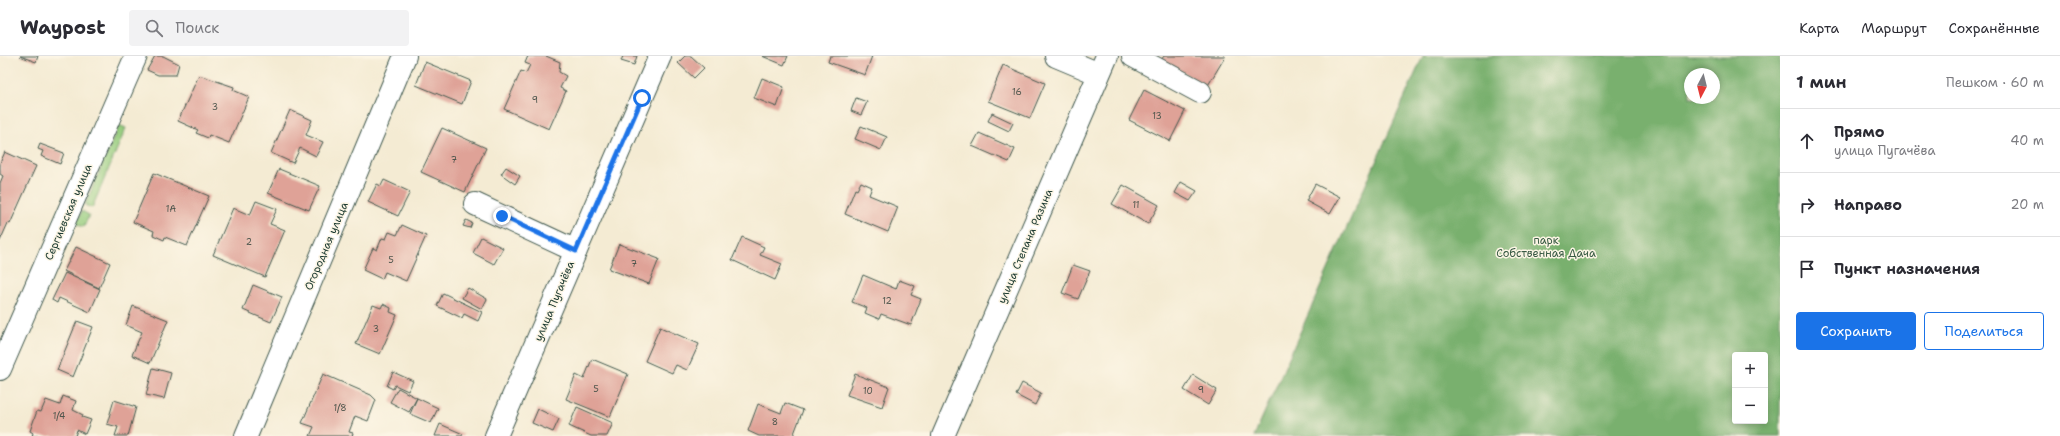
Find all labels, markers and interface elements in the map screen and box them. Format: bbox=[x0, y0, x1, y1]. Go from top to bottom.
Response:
search box bbox=[129, 10, 409, 46]
text: Waypost bbox=[20, 15, 105, 40]
icon: search bbox=[143, 17, 165, 39]
text: Поиск bbox=[175, 18, 219, 38]
text: Карта bbox=[1799, 19, 1839, 37]
text: Маршрут bbox=[1861, 19, 1927, 37]
text: Сохранённые bbox=[1949, 19, 2040, 37]
north arrow bbox=[1684, 68, 1720, 104]
text: 1 мин bbox=[1796, 71, 1846, 93]
text: Пешком · 60 m bbox=[1946, 74, 2044, 91]
house number: 16 bbox=[1012, 86, 1022, 98]
route start bbox=[633, 89, 651, 107]
house number: 9 bbox=[532, 94, 538, 106]
house number: 3 bbox=[212, 101, 218, 113]
house number: 13 bbox=[1152, 110, 1162, 122]
text: Прямо bbox=[1834, 122, 1884, 142]
icon: ahead bbox=[1796, 130, 1818, 152]
text: 40 m bbox=[2010, 132, 2044, 149]
text: улица Пугачёва bbox=[1834, 142, 1936, 159]
house number: 7 bbox=[451, 154, 457, 166]
street label: Сергиевская улица bbox=[41, 162, 96, 263]
street label: улица Степана Разина bbox=[994, 186, 1056, 306]
icon: right bbox=[1796, 194, 1818, 216]
text: Направо bbox=[1834, 195, 1902, 215]
text: 20 m bbox=[2011, 196, 2044, 213]
house number: 11 bbox=[1132, 199, 1140, 211]
street label: Огородная улица bbox=[301, 200, 352, 293]
house number: 1А bbox=[166, 203, 177, 215]
route end bbox=[493, 207, 511, 225]
park label: парк Собственная Дача bbox=[1496, 233, 1596, 261]
house number: 2 bbox=[246, 236, 252, 248]
house number: 5 bbox=[388, 254, 394, 266]
house number: 7 bbox=[631, 258, 637, 270]
icon: arrive bbox=[1796, 258, 1818, 280]
street label: улица Пугачёва bbox=[531, 259, 578, 344]
text: Пункт назначения bbox=[1834, 259, 1980, 279]
house number: 12 bbox=[882, 295, 892, 307]
button: Сохранить bbox=[1796, 312, 1916, 350]
button: Поделиться bbox=[1924, 312, 2044, 350]
house number: 3 bbox=[373, 323, 379, 335]
map controls bbox=[1732, 352, 1768, 424]
button: + bbox=[1732, 352, 1768, 388]
house number: 5 bbox=[593, 383, 599, 395]
house number: 9 bbox=[1198, 384, 1204, 396]
house number: 10 bbox=[863, 385, 873, 397]
button: − bbox=[1732, 388, 1768, 424]
house number: 1/8 bbox=[333, 402, 347, 414]
house number: 1/4 bbox=[53, 410, 65, 422]
house number: 8 bbox=[772, 416, 778, 428]

